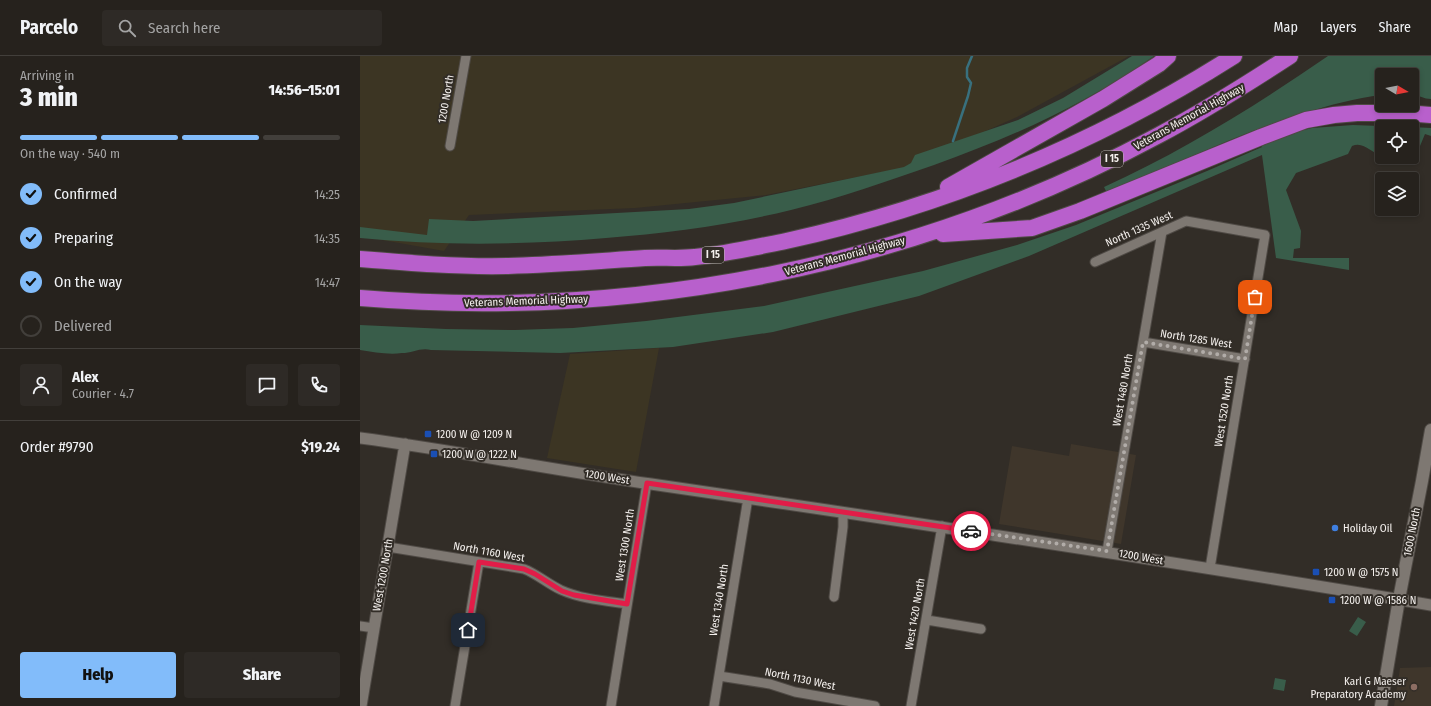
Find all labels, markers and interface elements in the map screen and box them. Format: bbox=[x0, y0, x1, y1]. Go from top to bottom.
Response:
search box bbox=[102, 10, 382, 46]
text: Parcelo bbox=[20, 16, 78, 39]
icon: search bbox=[116, 17, 138, 39]
text: Search here bbox=[148, 19, 220, 37]
text: Map bbox=[1274, 19, 1298, 36]
text: Layers bbox=[1320, 19, 1356, 36]
text: Share bbox=[1378, 19, 1411, 36]
text: Arriving in bbox=[20, 68, 74, 83]
north arrow bbox=[1375, 68, 1419, 112]
map controls bbox=[1375, 68, 1419, 216]
street label: 1200 North bbox=[435, 74, 457, 124]
text: 14:56–15:01 bbox=[268, 81, 340, 99]
street label: Veterans Memorial Highway bbox=[1132, 81, 1246, 153]
text: 3 min bbox=[20, 82, 78, 113]
button: locate bbox=[1375, 120, 1419, 164]
text: On the way · 540 m bbox=[20, 146, 120, 161]
road number: I 15 bbox=[1101, 151, 1123, 167]
button: layers bbox=[1375, 172, 1419, 216]
icon: check bbox=[20, 183, 42, 205]
text: Confirmed bbox=[54, 185, 117, 203]
text: 14:25 bbox=[314, 187, 340, 202]
street label: North 1335 West bbox=[1103, 208, 1175, 250]
icon: check bbox=[20, 227, 42, 249]
text: Preparing bbox=[54, 229, 113, 247]
text: 14:35 bbox=[314, 231, 340, 246]
street label: Veterans Memorial Highway bbox=[783, 234, 907, 278]
road number: I 15 bbox=[702, 247, 724, 263]
icon: check bbox=[20, 271, 42, 293]
text: On the way bbox=[54, 273, 122, 291]
text: 14:47 bbox=[315, 275, 340, 290]
pin bbox=[1238, 280, 1272, 314]
icon: bag bbox=[1244, 286, 1266, 308]
street label: Veterans Memorial Highway bbox=[464, 292, 588, 310]
text: Delivered bbox=[54, 317, 112, 335]
street label: North 1285 West bbox=[1159, 327, 1233, 351]
street label: West 1480 North bbox=[1110, 353, 1136, 427]
button: person bbox=[20, 364, 62, 406]
button: chat bbox=[246, 364, 288, 406]
button: phone bbox=[298, 364, 340, 406]
text: Alex bbox=[72, 368, 99, 386]
street label: West 1520 North bbox=[1212, 374, 1236, 448]
text: Courier · 4.7 bbox=[72, 386, 134, 401]
place label: 1200 W @ 1209 N bbox=[436, 428, 512, 441]
marker: 1200 W @ 1209 N bbox=[423, 429, 433, 439]
text: Order #9790 bbox=[20, 438, 94, 456]
text: $19.24 bbox=[301, 438, 340, 456]
place label: 1200 W @ 1222 N bbox=[442, 448, 517, 461]
marker: 1200 W @ 1222 N bbox=[429, 449, 439, 459]
street label: 1200 West bbox=[584, 467, 631, 487]
street label: 1600 North bbox=[1401, 506, 1423, 558]
street label: West 1300 North bbox=[613, 508, 637, 582]
courier bbox=[951, 511, 991, 551]
icon: car bbox=[960, 520, 982, 542]
place label: Holiday Oil bbox=[1343, 522, 1392, 535]
marker: Holiday Oil bbox=[1330, 523, 1340, 533]
street label: West 1200 North bbox=[370, 538, 396, 612]
street label: North 1160 West bbox=[452, 539, 526, 565]
street label: 1200 West bbox=[1118, 547, 1165, 567]
street label: West 1340 North bbox=[707, 563, 731, 637]
place label: 1200 W @ 1575 N bbox=[1324, 566, 1398, 579]
marker: 1200 W @ 1575 N bbox=[1311, 567, 1321, 577]
street label: West 1420 North bbox=[902, 577, 928, 651]
place label: 1200 W @ 1586 N bbox=[1340, 594, 1416, 607]
marker: 1200 W @ 1586 N bbox=[1327, 595, 1337, 605]
pin bbox=[451, 613, 485, 647]
icon: home bbox=[457, 619, 479, 641]
button: Help bbox=[20, 652, 176, 698]
button: Share bbox=[184, 652, 340, 698]
street label: North 1130 West bbox=[764, 665, 837, 693]
place label: Karl G Maeser Preparatory Academy bbox=[1311, 675, 1406, 701]
marker: Karl G Maeser Preparatory Academy bbox=[1409, 682, 1419, 692]

